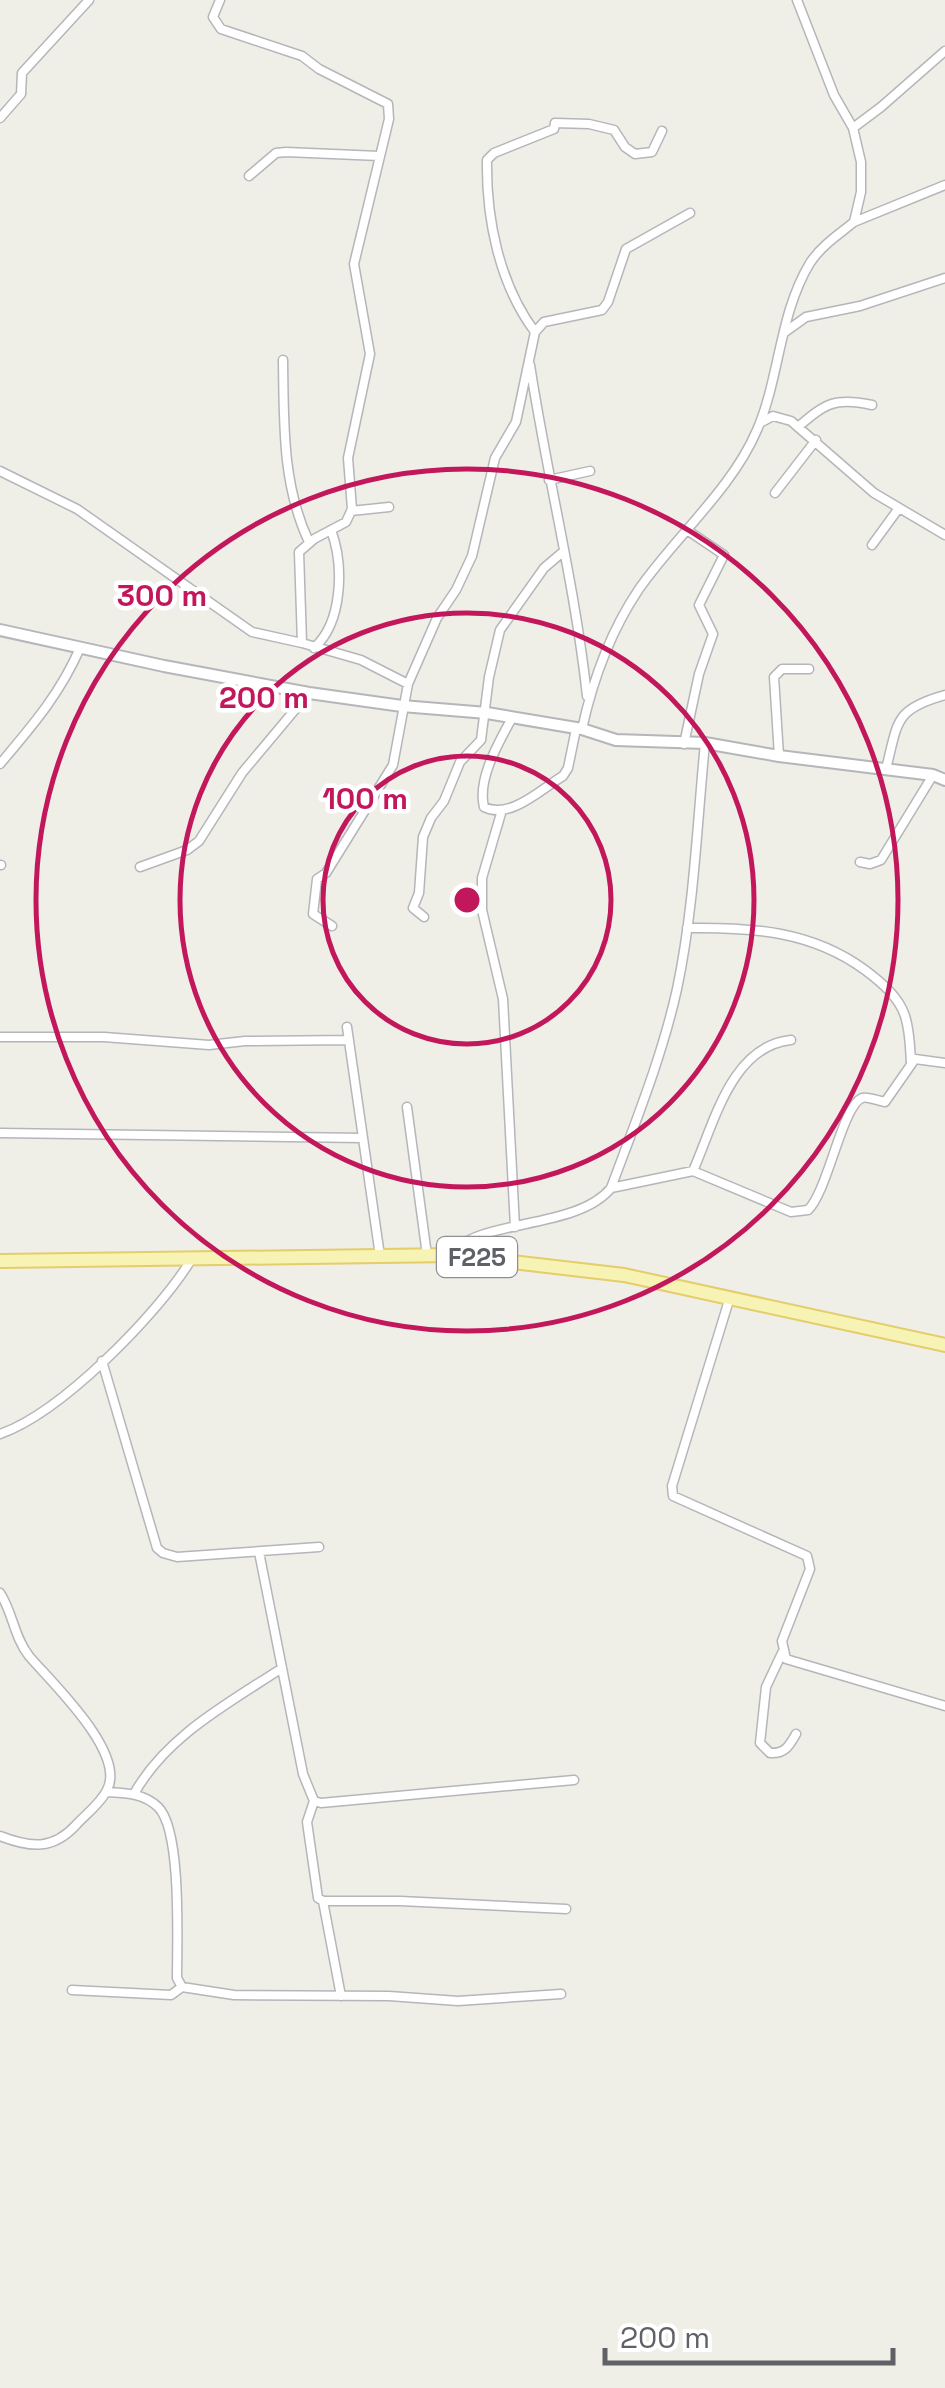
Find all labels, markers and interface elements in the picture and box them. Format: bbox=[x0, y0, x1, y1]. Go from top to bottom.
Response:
text: 300 m bbox=[117, 576, 207, 615]
text: 200 m bbox=[219, 678, 309, 717]
text: 100 m bbox=[322, 779, 408, 818]
centre of rings bbox=[449, 882, 485, 918]
road number: F225 bbox=[437, 1237, 517, 1277]
scale bar bbox=[605, 2303, 892, 2365]
text: 200 m bbox=[620, 2318, 710, 2357]

